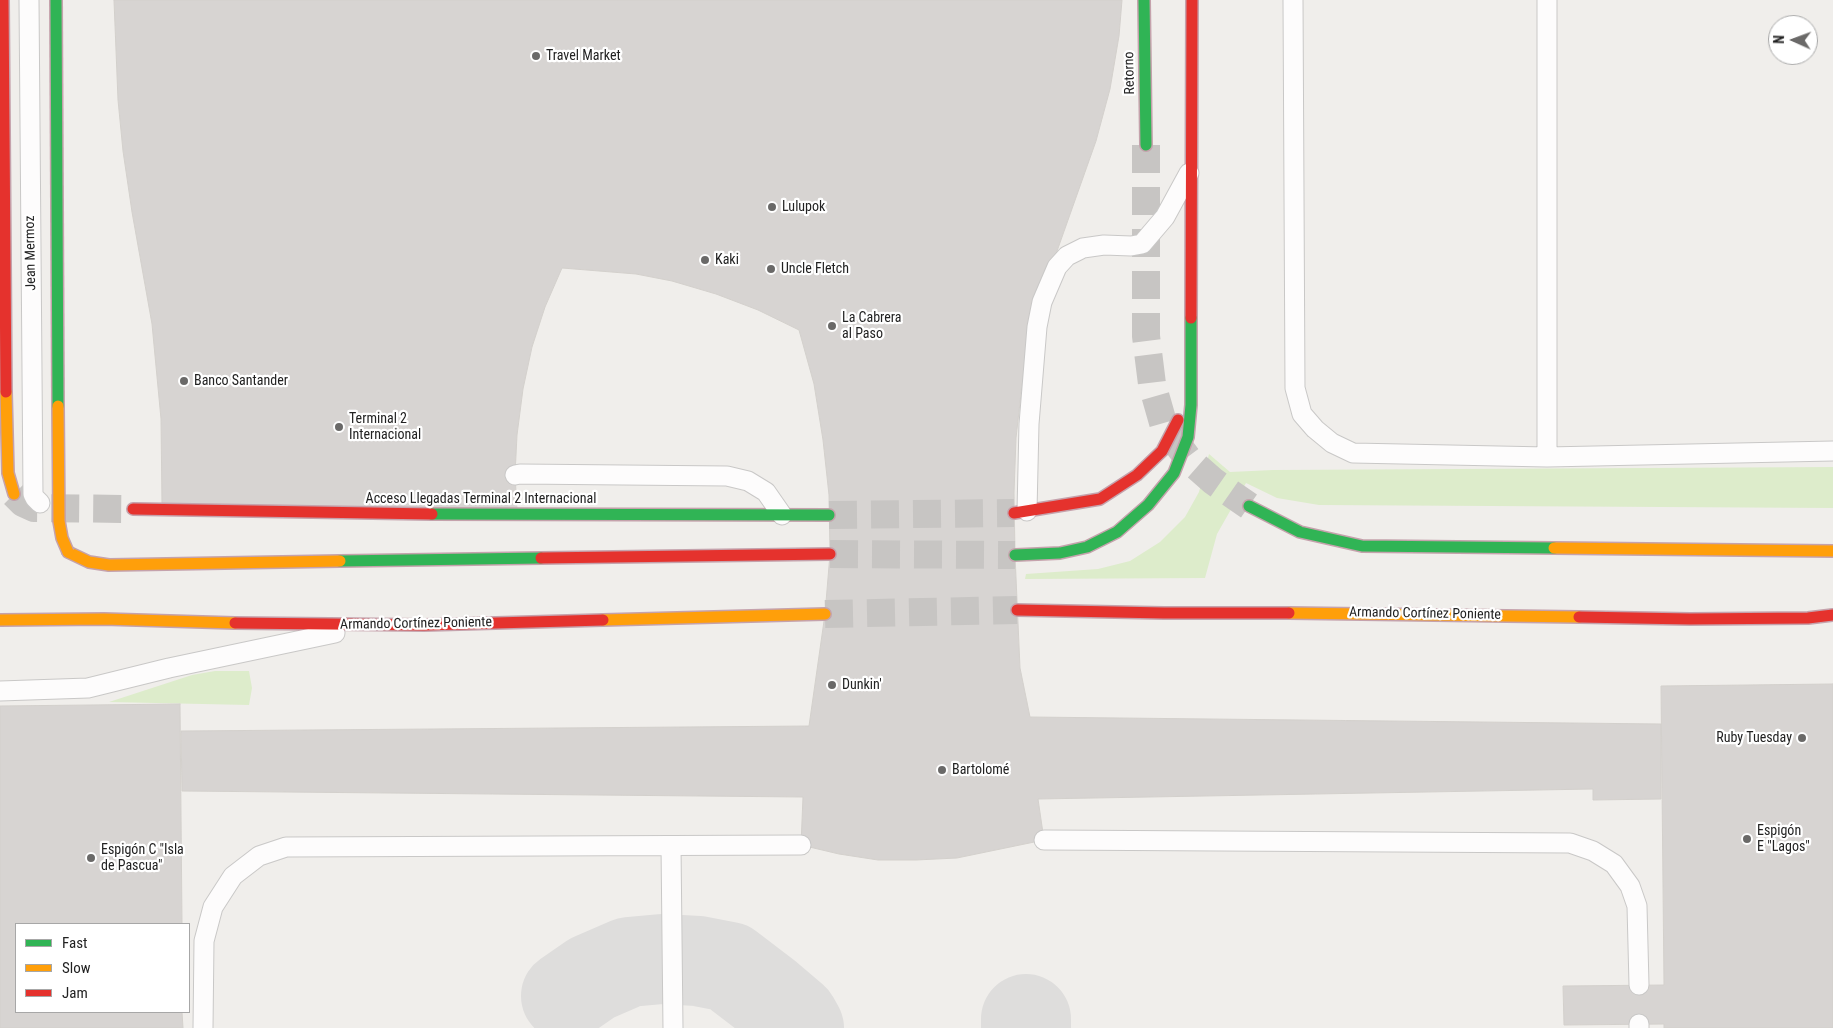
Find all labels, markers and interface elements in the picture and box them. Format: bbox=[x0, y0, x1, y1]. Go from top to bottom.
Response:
north arrow bbox=[1768, 15, 1818, 65]
text: N bbox=[1771, 35, 1787, 44]
place label: Travel Market bbox=[546, 48, 621, 64]
marker: Travel Market bbox=[530, 50, 542, 62]
street label: Retorno bbox=[1121, 51, 1139, 95]
place label: Lulupok bbox=[782, 199, 825, 215]
marker: Lulupok bbox=[766, 201, 778, 213]
street label: Jean Mermoz bbox=[22, 215, 40, 291]
place label: Kaki bbox=[715, 252, 739, 268]
marker: Kaki bbox=[699, 254, 711, 266]
place label: Uncle Fletch bbox=[781, 261, 849, 277]
marker: Uncle Fletch bbox=[765, 263, 777, 275]
place label: La Cabrera al Paso bbox=[842, 310, 902, 342]
marker: La Cabrera al Paso bbox=[826, 320, 838, 332]
place label: Banco Santander bbox=[194, 373, 288, 389]
marker: Banco Santander bbox=[178, 375, 190, 387]
place label: Terminal 2 Internacional bbox=[349, 411, 421, 444]
marker: Terminal 2 Internacional bbox=[333, 421, 345, 433]
street label: Acceso Llegadas Terminal 2 Internacional bbox=[366, 491, 596, 507]
street label: Armando Cortínez Poniente bbox=[1349, 604, 1501, 624]
street label: Armando Cortínez Poniente bbox=[340, 614, 492, 634]
place label: Dunkin' bbox=[842, 677, 882, 693]
marker: Dunkin' bbox=[826, 679, 838, 691]
place label: Ruby Tuesday bbox=[1716, 730, 1792, 746]
marker: Ruby Tuesday bbox=[1796, 732, 1808, 744]
place label: Bartolomé bbox=[952, 762, 1009, 778]
marker: Bartolomé bbox=[936, 764, 948, 776]
place label: Espigón E "Lagos" bbox=[1757, 823, 1810, 856]
marker: Espigón E "Lagos" bbox=[1741, 833, 1753, 845]
place label: Espigón C "Isla de Pascua" bbox=[101, 842, 184, 874]
marker: Espigón C "Isla de Pascua" bbox=[85, 852, 97, 864]
legend bbox=[15, 923, 190, 1013]
text: Fast bbox=[62, 934, 87, 952]
text: Slow bbox=[62, 959, 91, 977]
text: Jam bbox=[62, 984, 88, 1002]

